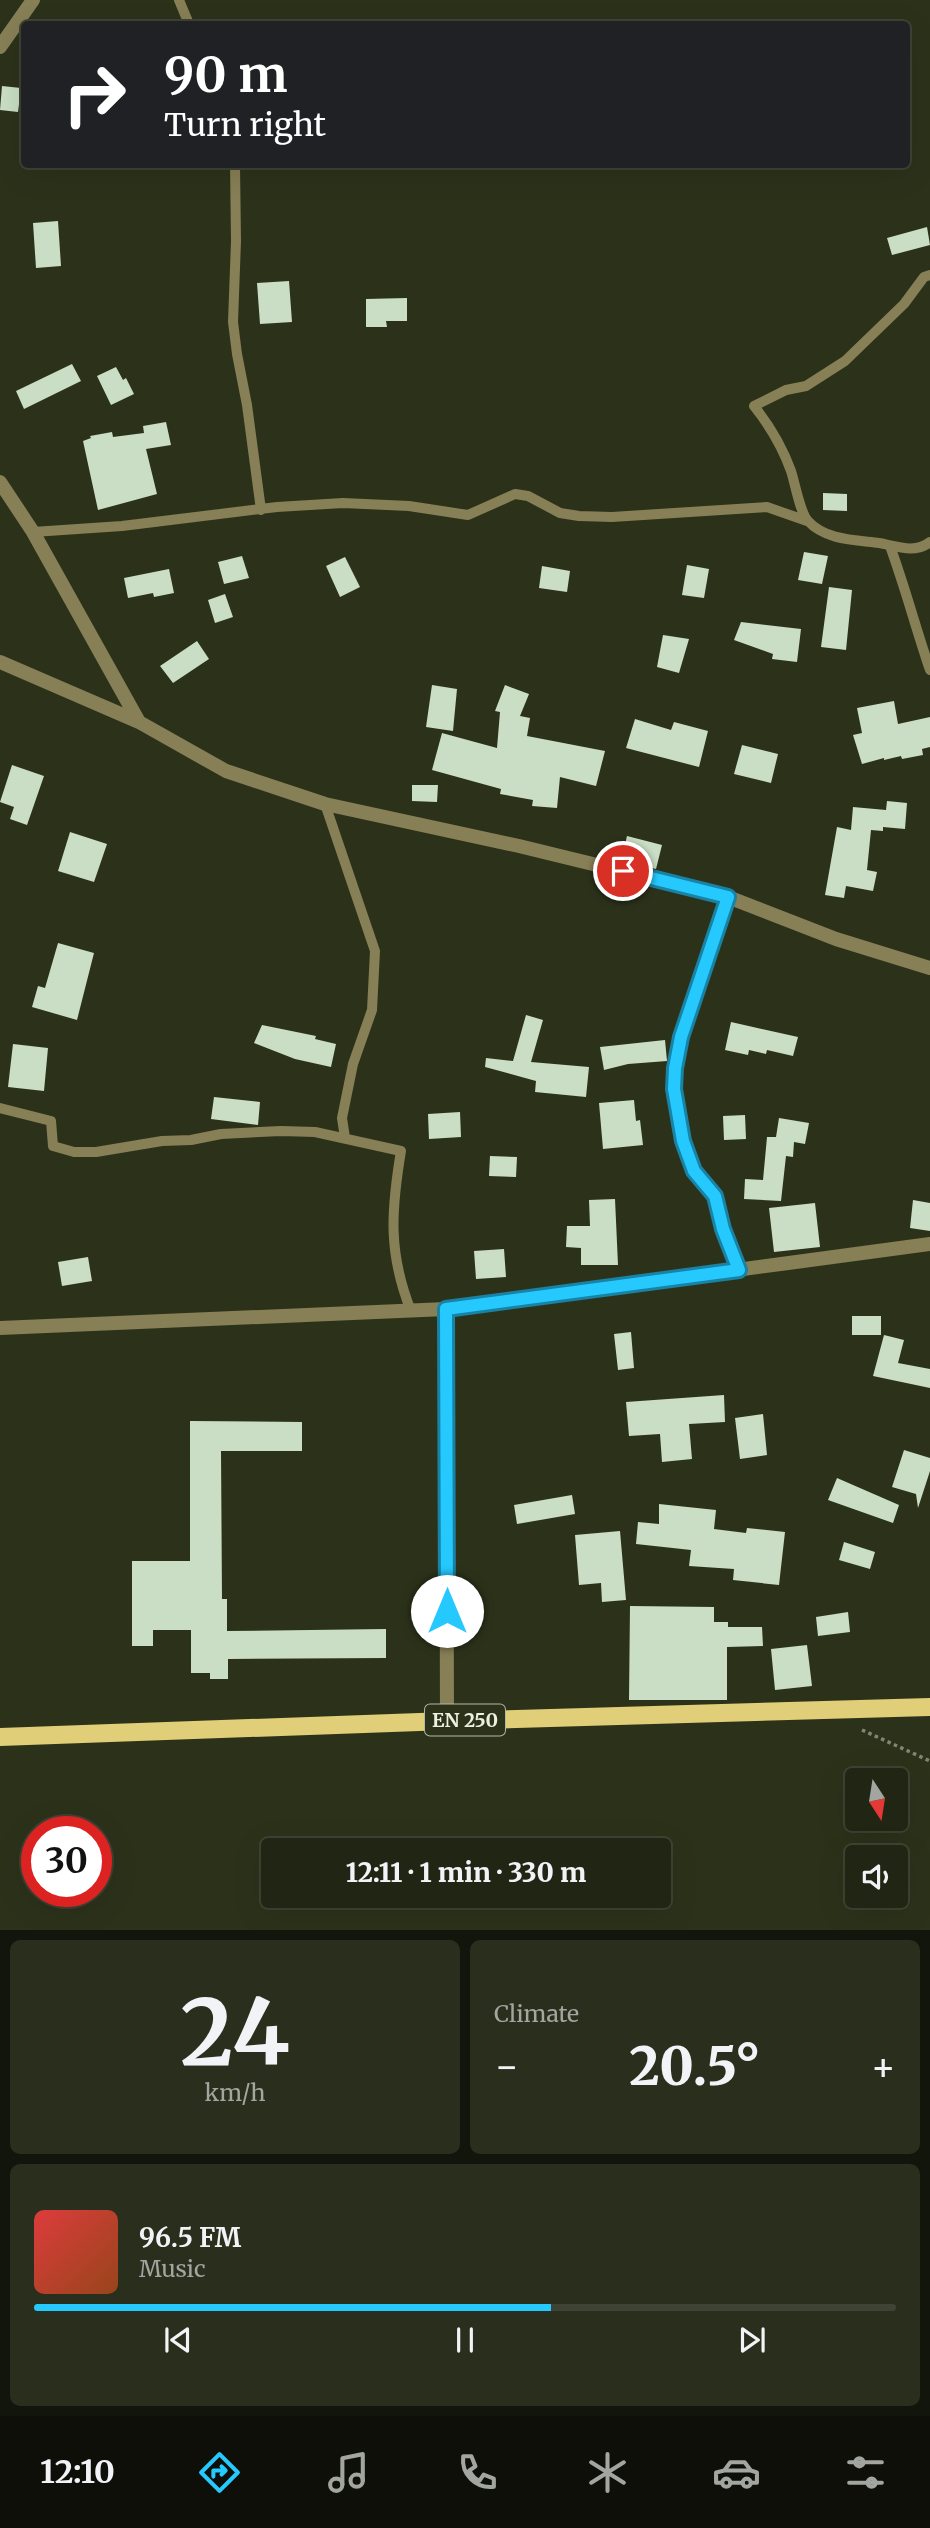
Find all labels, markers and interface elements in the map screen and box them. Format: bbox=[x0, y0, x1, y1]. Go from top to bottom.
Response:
text: 90 m bbox=[164, 44, 288, 105]
icon: right bbox=[49, 49, 140, 140]
text: Turn right bbox=[164, 105, 326, 145]
pin bbox=[593, 841, 653, 901]
icon: arrive bbox=[604, 852, 642, 890]
position arrow bbox=[410, 1574, 484, 1648]
road number: EN 250 bbox=[425, 1704, 505, 1736]
north arrow bbox=[845, 1768, 908, 1830]
map controls bbox=[845, 1768, 908, 1908]
speed limit sign: 30 bbox=[21, 1816, 112, 1907]
button: sound bbox=[845, 1845, 908, 1908]
text: 12:11 · 1 min · 330 m bbox=[346, 1856, 586, 1889]
text: 24 bbox=[180, 1975, 290, 2090]
text: Climate bbox=[494, 1999, 579, 2028]
text: 20.5° bbox=[629, 2034, 761, 2099]
text: − bbox=[494, 2043, 519, 2090]
text: + bbox=[871, 2043, 896, 2090]
text: km/h bbox=[205, 2078, 265, 2107]
text: 96.5 FM bbox=[139, 2221, 241, 2254]
text: Music bbox=[139, 2254, 206, 2283]
icon: previous bbox=[159, 2321, 197, 2359]
icon: pause bbox=[446, 2321, 484, 2359]
icon: next bbox=[733, 2321, 771, 2359]
icon: directions bbox=[195, 2448, 244, 2497]
icon: music bbox=[324, 2448, 373, 2497]
icon: phone bbox=[453, 2448, 502, 2497]
icon: climate bbox=[583, 2448, 632, 2497]
icon: car bbox=[712, 2448, 761, 2497]
icon: filters bbox=[841, 2448, 890, 2497]
text: 12:10 bbox=[40, 2452, 115, 2492]

